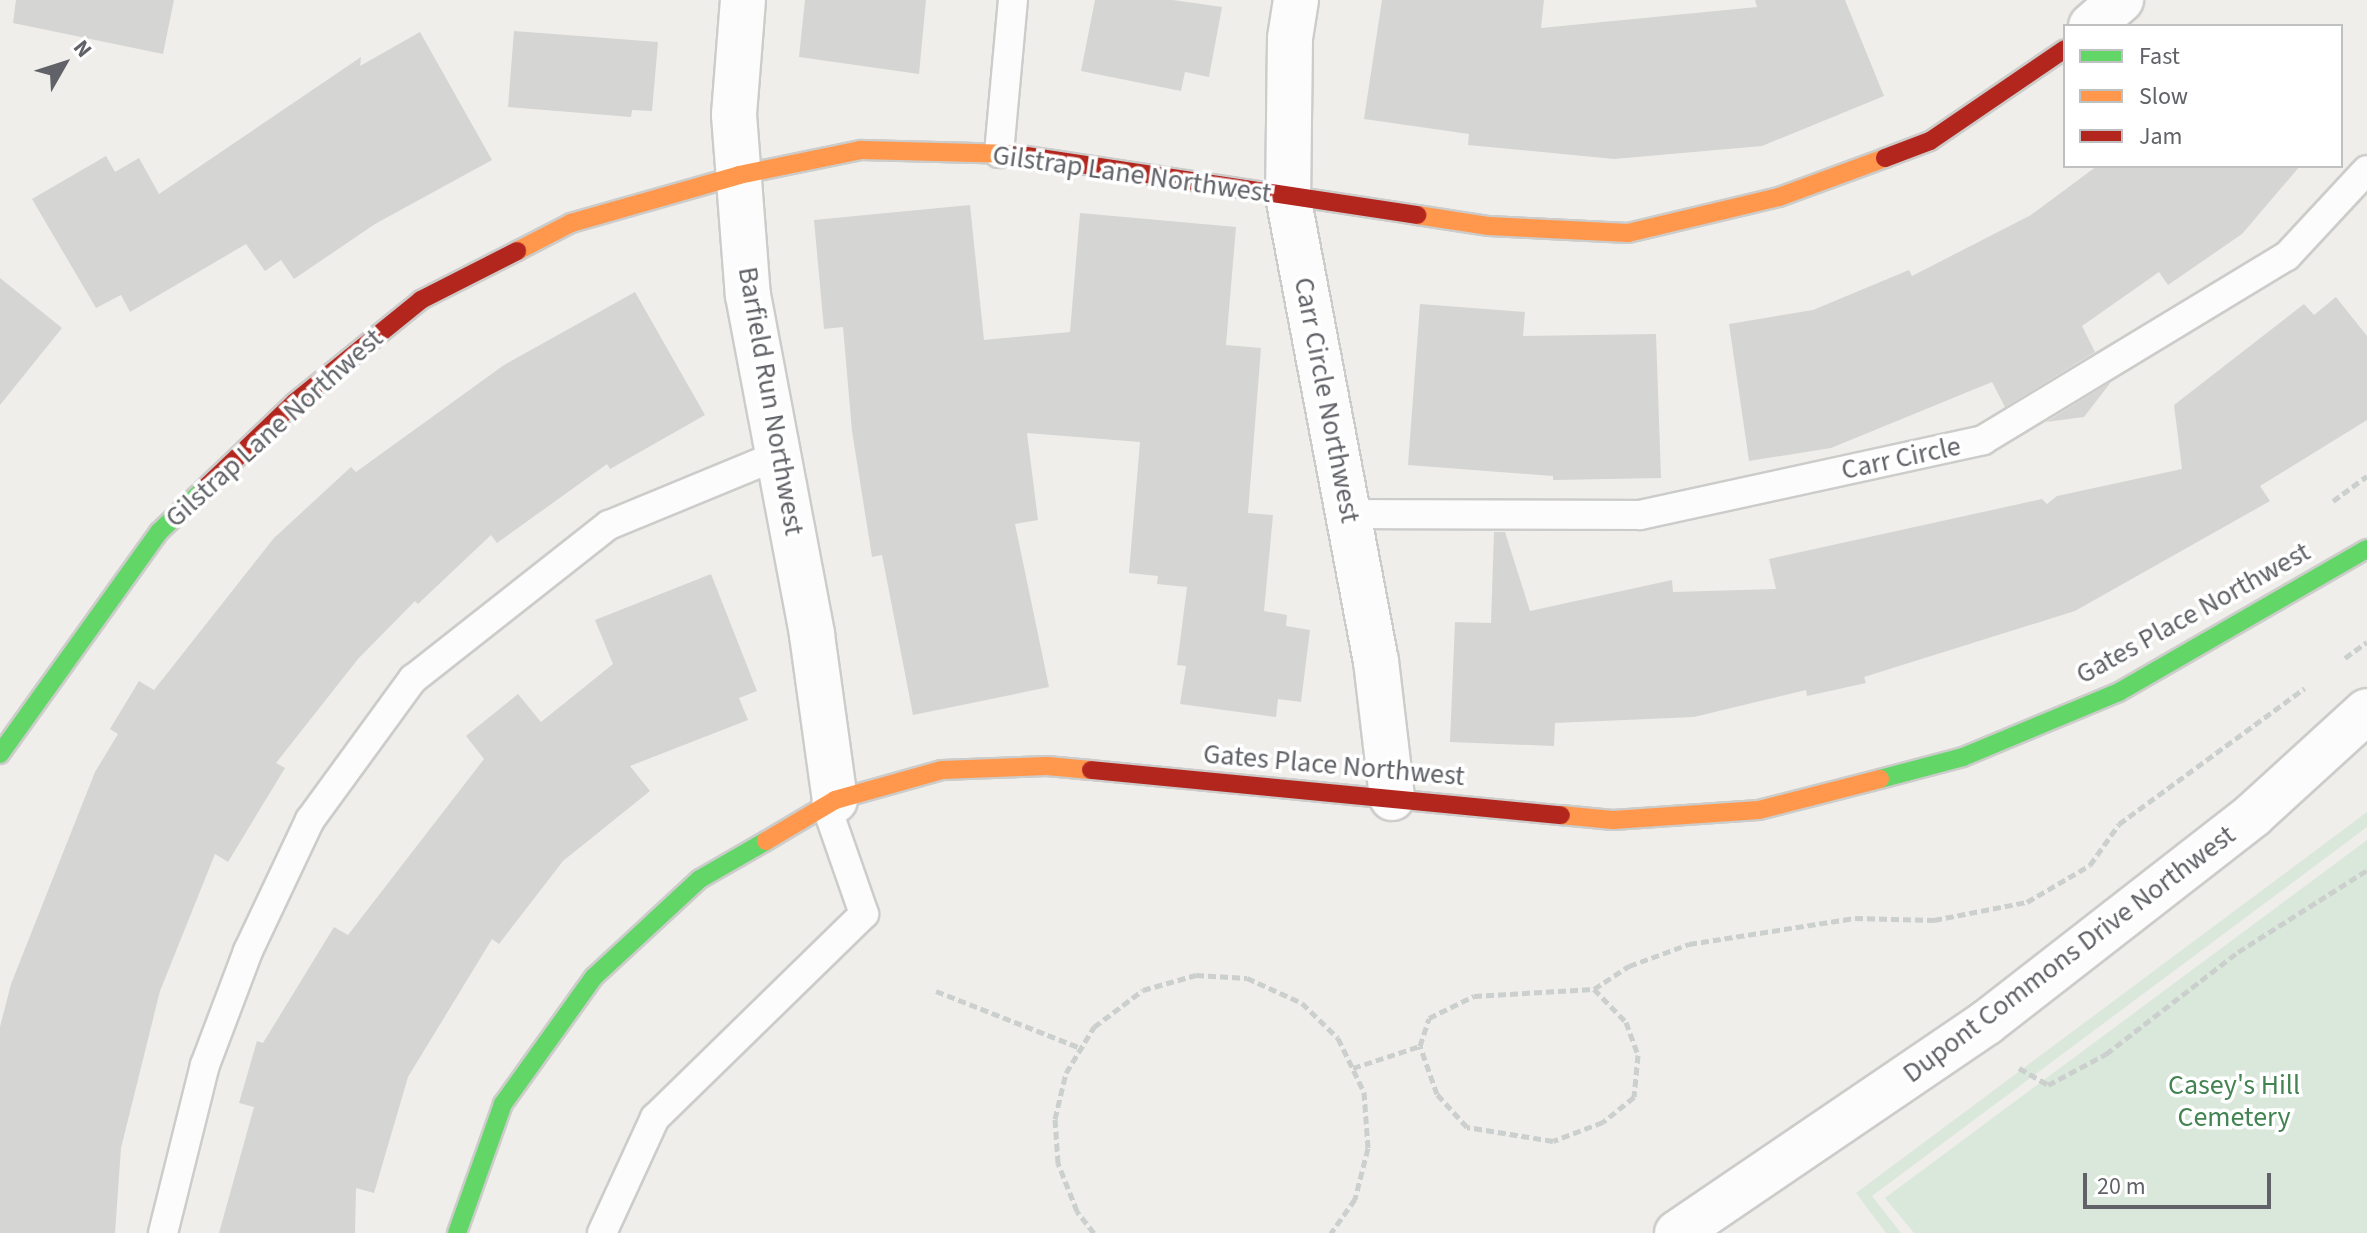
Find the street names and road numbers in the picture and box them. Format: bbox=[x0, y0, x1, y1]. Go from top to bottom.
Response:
street label: Gilstrap Lane Northwest bbox=[991, 138, 1273, 210]
street label: Barfield Run Northwest bbox=[731, 264, 811, 538]
street label: Carr Circle Northwest bbox=[1287, 275, 1367, 525]
street label: Gilstrap Lane Northwest bbox=[158, 321, 390, 535]
street label: Carr Circle bbox=[1838, 429, 1964, 487]
street label: Gates Place Northwest bbox=[2070, 535, 2316, 691]
street label: Gates Place Northwest bbox=[1202, 737, 1466, 793]
street label: Dupont Commons Drive Northwest bbox=[1896, 818, 2242, 1090]

